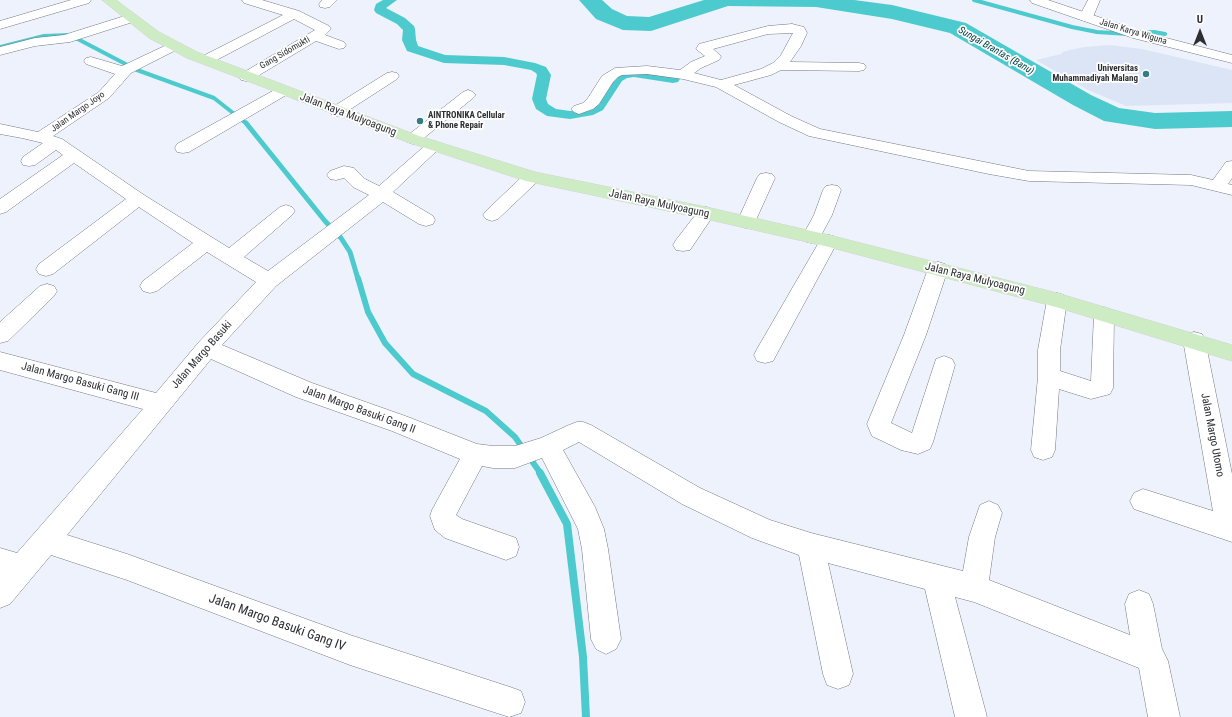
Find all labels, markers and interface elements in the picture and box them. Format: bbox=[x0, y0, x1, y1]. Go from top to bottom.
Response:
north arrow bbox=[1180, 12, 1220, 52]
text: U bbox=[1197, 13, 1203, 26]
street label: Jalan Karya Wiguna bbox=[1098, 17, 1168, 47]
water label: Sungai Brantas (Banu) bbox=[956, 24, 1036, 78]
street label: Gang Sidomukti bbox=[258, 34, 312, 72]
place label: Universitas Muhammadiyah Malang bbox=[1053, 64, 1138, 85]
marker: Universitas Muhammadiyah Malang bbox=[1141, 69, 1151, 79]
street label: Jalan Margo Joyo bbox=[49, 89, 107, 135]
street label: Jalan Raya Mulyoagung bbox=[298, 90, 398, 140]
place label: AINTRONIKA Cellular & Phone Repair bbox=[428, 111, 505, 132]
marker: AINTRONIKA Cellular & Phone Repair bbox=[415, 116, 425, 126]
street label: Jalan Raya Mulyoagung bbox=[608, 187, 710, 221]
street label: Jalan Raya Mulyoagung bbox=[924, 260, 1026, 298]
street label: Jalan Margo Basuki bbox=[169, 318, 235, 392]
street label: Jalan Margo Basuki Gang III bbox=[20, 360, 140, 404]
street label: Jalan Margo Basuki Gang II bbox=[301, 384, 417, 436]
street label: Jalan Margo Utomo bbox=[1197, 392, 1227, 478]
street label: Jalan Margo Basuki Gang IV bbox=[207, 591, 347, 655]

